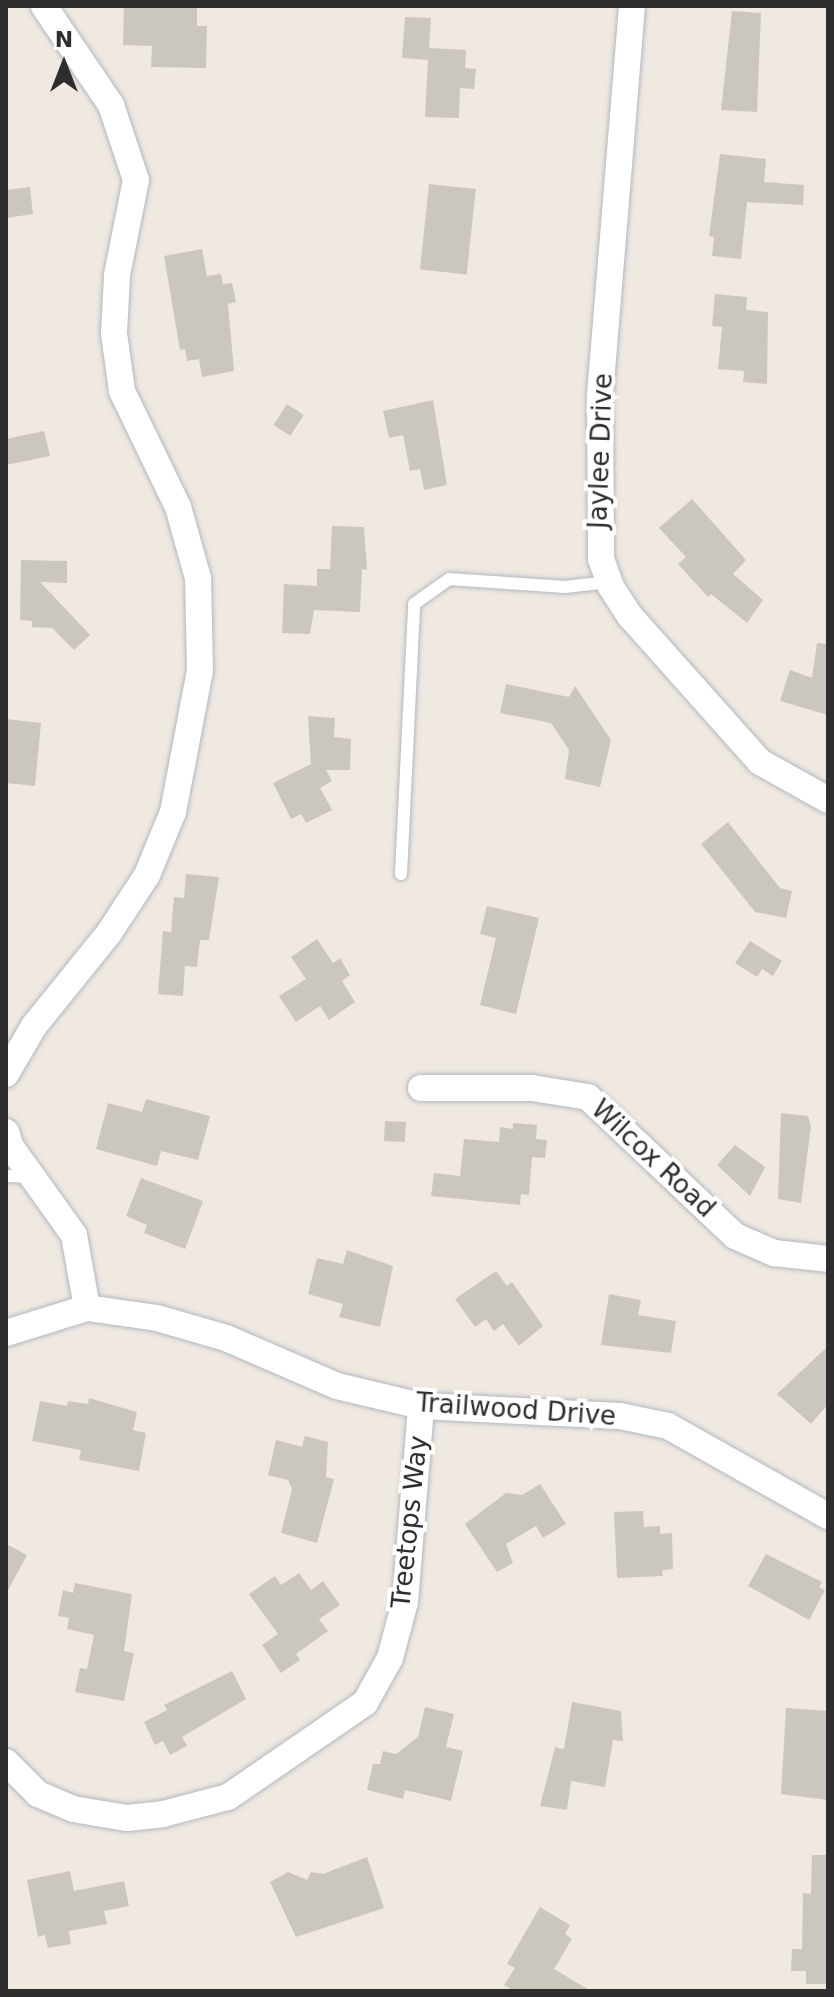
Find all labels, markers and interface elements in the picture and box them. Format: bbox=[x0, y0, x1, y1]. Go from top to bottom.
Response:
north arrow bbox=[24, 24, 104, 104]
text: N bbox=[55, 27, 73, 52]
street label: Jaylee Drive bbox=[583, 373, 619, 529]
street label: Wilcox Road bbox=[585, 1094, 721, 1224]
street label: Trailwood Drive bbox=[415, 1387, 617, 1433]
street label: Treetops Way bbox=[385, 1434, 435, 1610]

